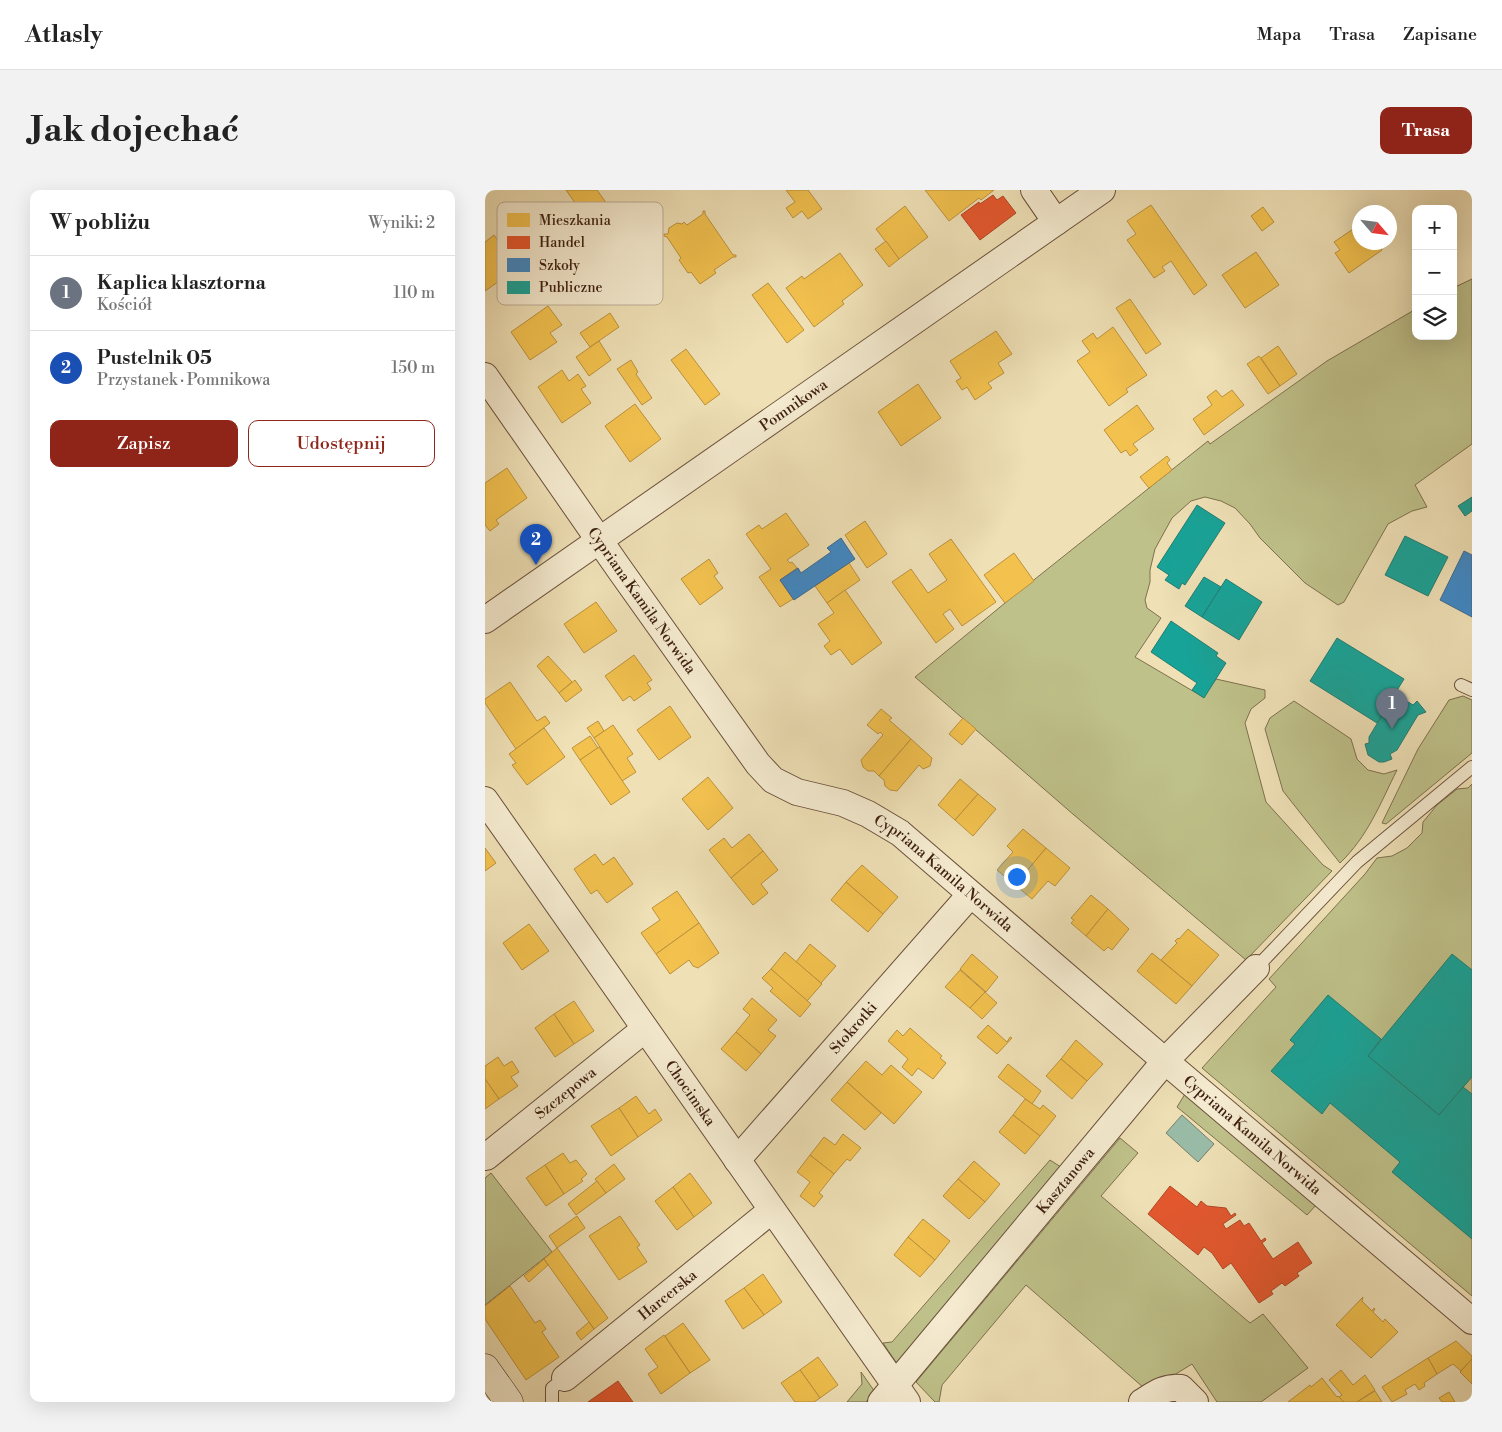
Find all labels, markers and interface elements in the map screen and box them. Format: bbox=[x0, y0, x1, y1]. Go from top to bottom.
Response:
text: Atlasly bbox=[25, 20, 102, 50]
text: Mapa bbox=[1257, 23, 1301, 46]
text: Trasa bbox=[1329, 23, 1375, 46]
text: Zapisane bbox=[1403, 23, 1477, 46]
button: Trasa bbox=[1380, 107, 1472, 154]
text: Jak dojechać bbox=[30, 109, 239, 152]
legend bbox=[497, 202, 663, 305]
north arrow bbox=[1352, 205, 1397, 250]
map controls bbox=[1412, 205, 1457, 340]
button: + bbox=[1412, 205, 1457, 250]
text: W pobliżu bbox=[50, 210, 150, 236]
text: Mieszkania bbox=[539, 212, 612, 230]
text: Wyniki: 2 bbox=[369, 213, 435, 233]
text: Handel bbox=[539, 234, 585, 252]
button: − bbox=[1412, 250, 1457, 295]
text: Szkoły bbox=[539, 257, 580, 275]
text: Kaplica klasztorna bbox=[97, 271, 266, 295]
text: Publiczne bbox=[539, 279, 603, 297]
text: 1 bbox=[62, 283, 70, 303]
text: 110 m bbox=[393, 283, 435, 303]
text: Kościół bbox=[97, 295, 152, 315]
button: layers bbox=[1412, 295, 1457, 340]
text: Pustelnik 05 bbox=[97, 346, 212, 370]
text: 2 bbox=[61, 358, 71, 378]
text: 150 m bbox=[391, 358, 435, 378]
text: Przystanek · Pomnikowa bbox=[97, 370, 270, 390]
street label: Pomnikowa bbox=[756, 375, 832, 436]
button: Zapisz bbox=[50, 420, 238, 467]
button: Udostępnij bbox=[248, 420, 435, 467]
pin: 2 bbox=[520, 524, 552, 565]
street label: Cypriana Kamila Norwida bbox=[583, 524, 700, 678]
pin: 1 bbox=[1376, 688, 1408, 729]
street label: Cypriana Kamila Norwida bbox=[870, 811, 1017, 936]
your location bbox=[1004, 864, 1030, 890]
street label: Stokrotki bbox=[826, 998, 881, 1058]
street label: Chocimska bbox=[661, 1057, 720, 1130]
street label: Szczepowa bbox=[531, 1063, 601, 1124]
street label: Cypriana Kamila Norwida bbox=[1179, 1071, 1325, 1199]
street label: Kasztanowa bbox=[1032, 1143, 1099, 1218]
street label: Harcerska bbox=[635, 1266, 701, 1325]

